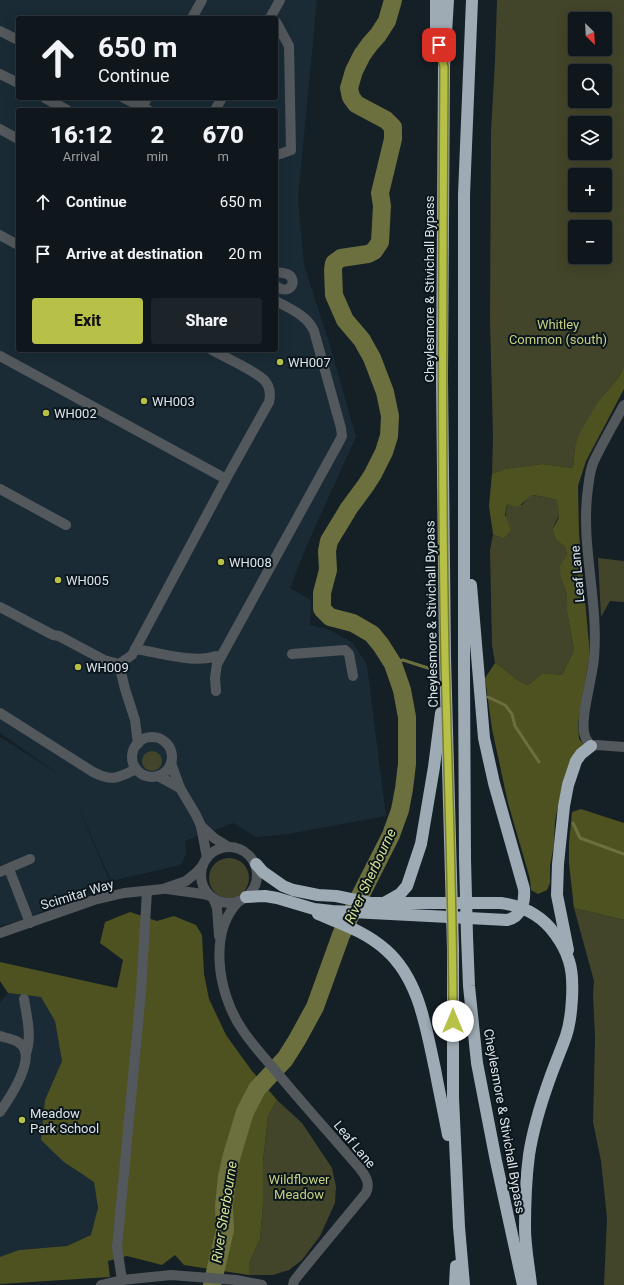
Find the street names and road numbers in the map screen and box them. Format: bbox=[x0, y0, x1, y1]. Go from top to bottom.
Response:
street label: Cheylesmore & Stivichall Bypass bbox=[422, 195, 437, 383]
street label: Cheylesmore & Stivichall Bypass bbox=[422, 520, 441, 708]
street label: Leaf Lane bbox=[568, 545, 587, 603]
street label: Scimitar Way bbox=[39, 876, 116, 913]
street label: Cheylesmore & Stivichall Bypass bbox=[481, 1028, 528, 1215]
street label: Leaf Lane bbox=[331, 1118, 379, 1171]

